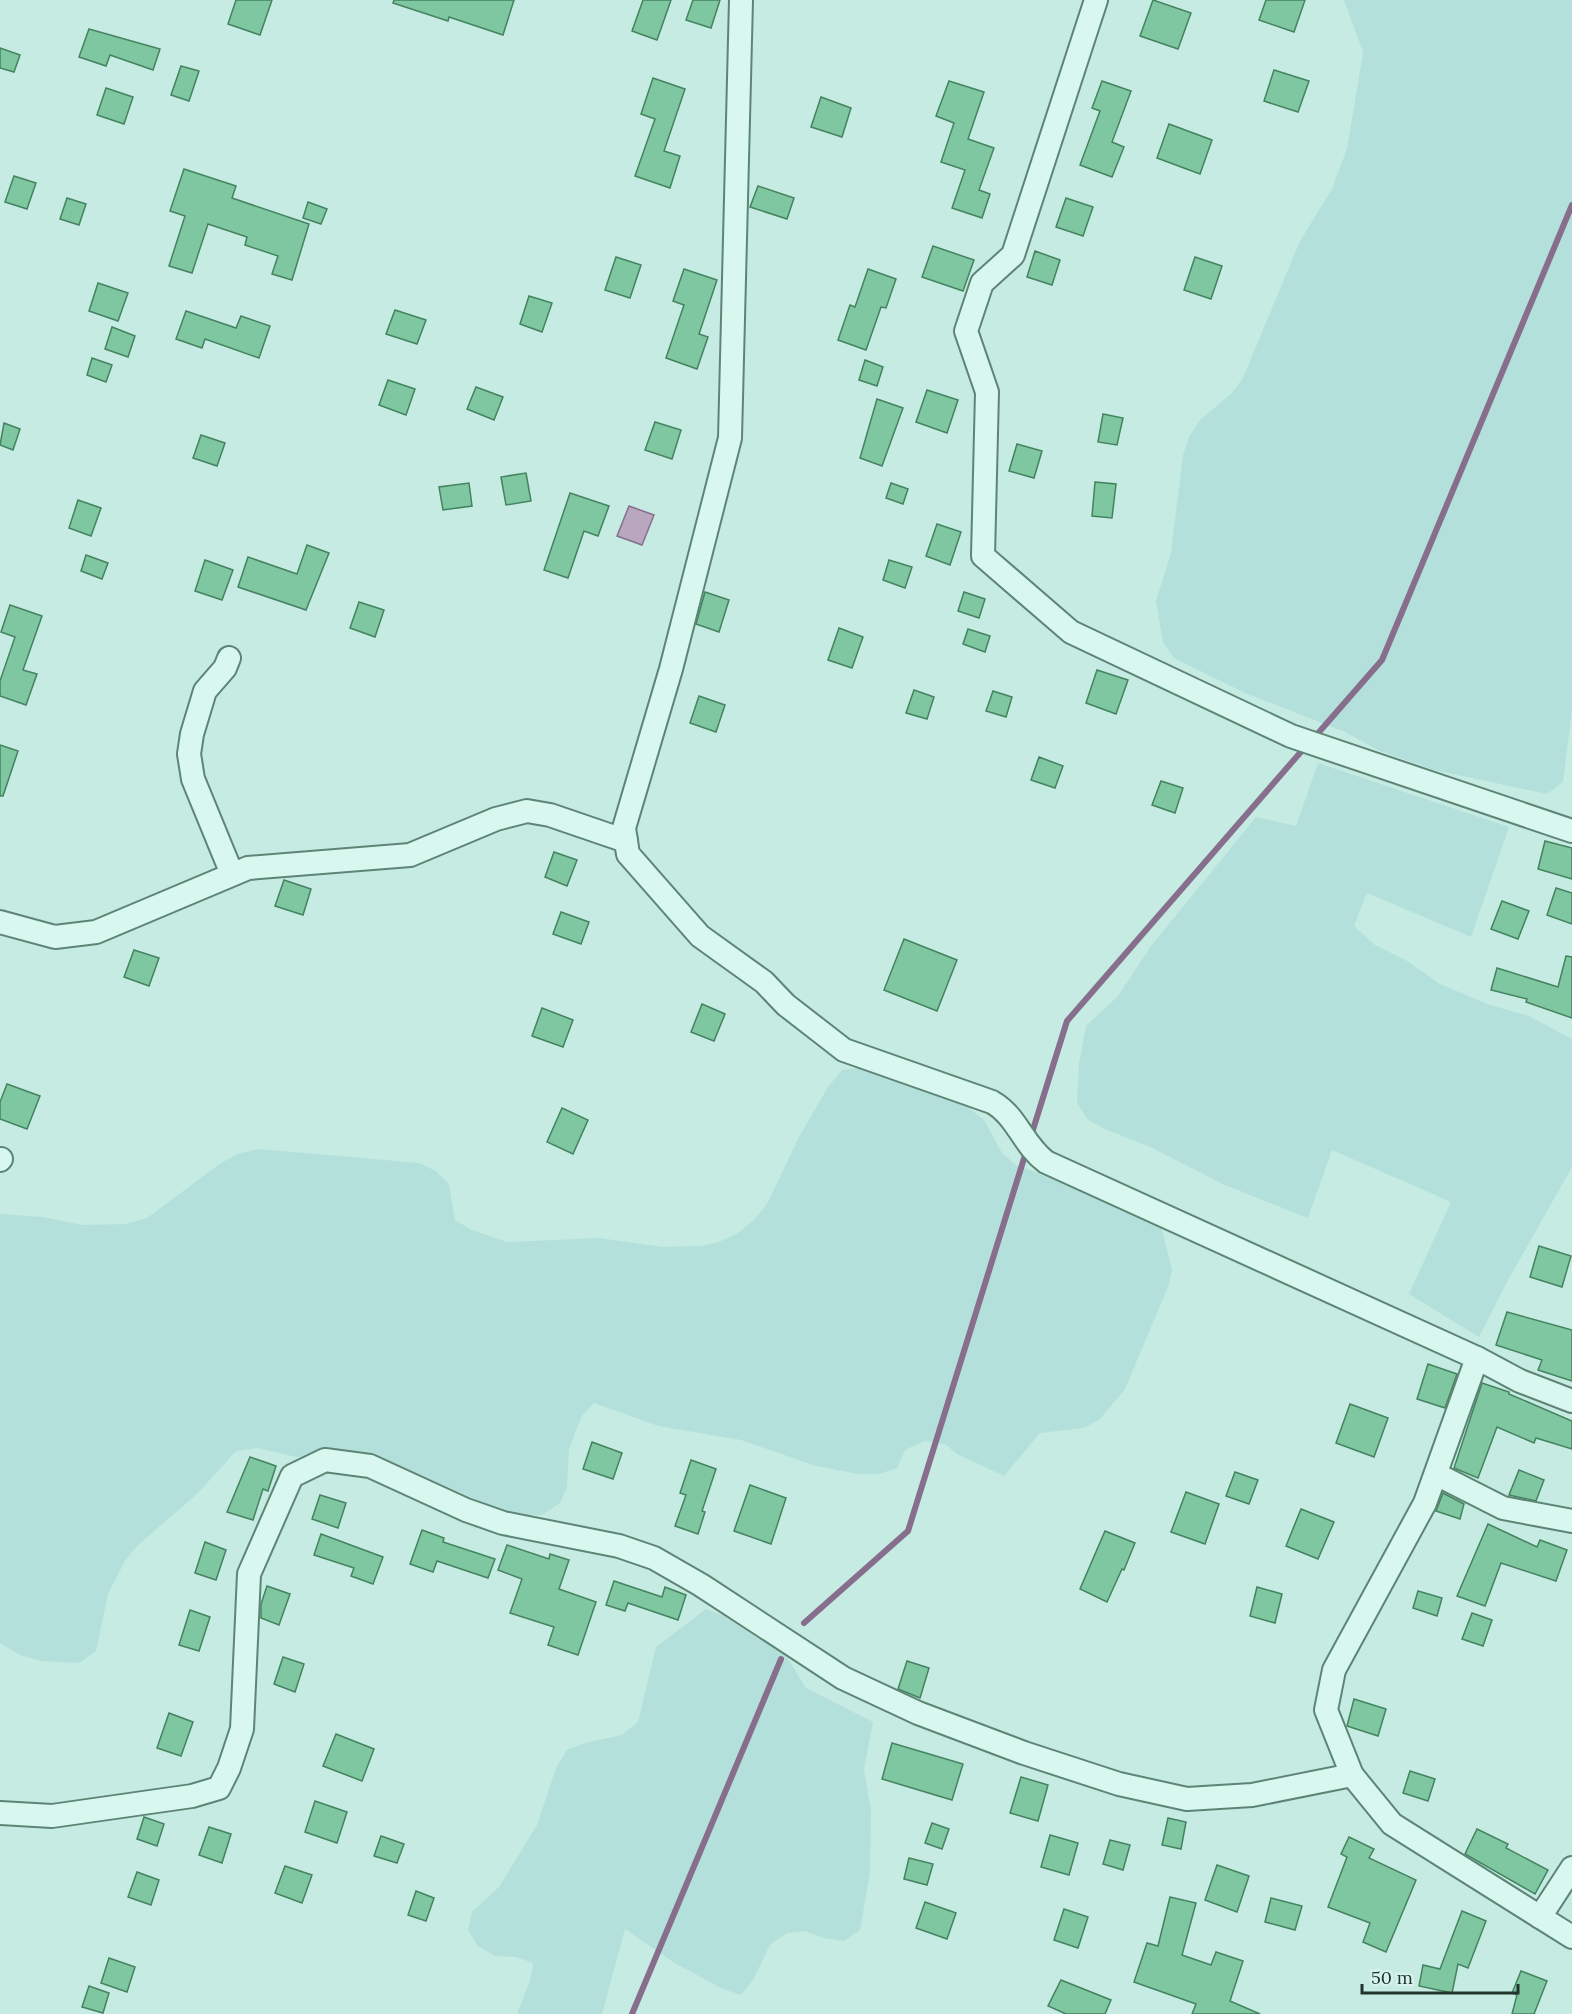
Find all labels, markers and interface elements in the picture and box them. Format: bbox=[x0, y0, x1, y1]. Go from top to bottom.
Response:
scale bar bbox=[1362, 1957, 1518, 1995]
text: 50 m bbox=[1371, 1966, 1413, 1989]

